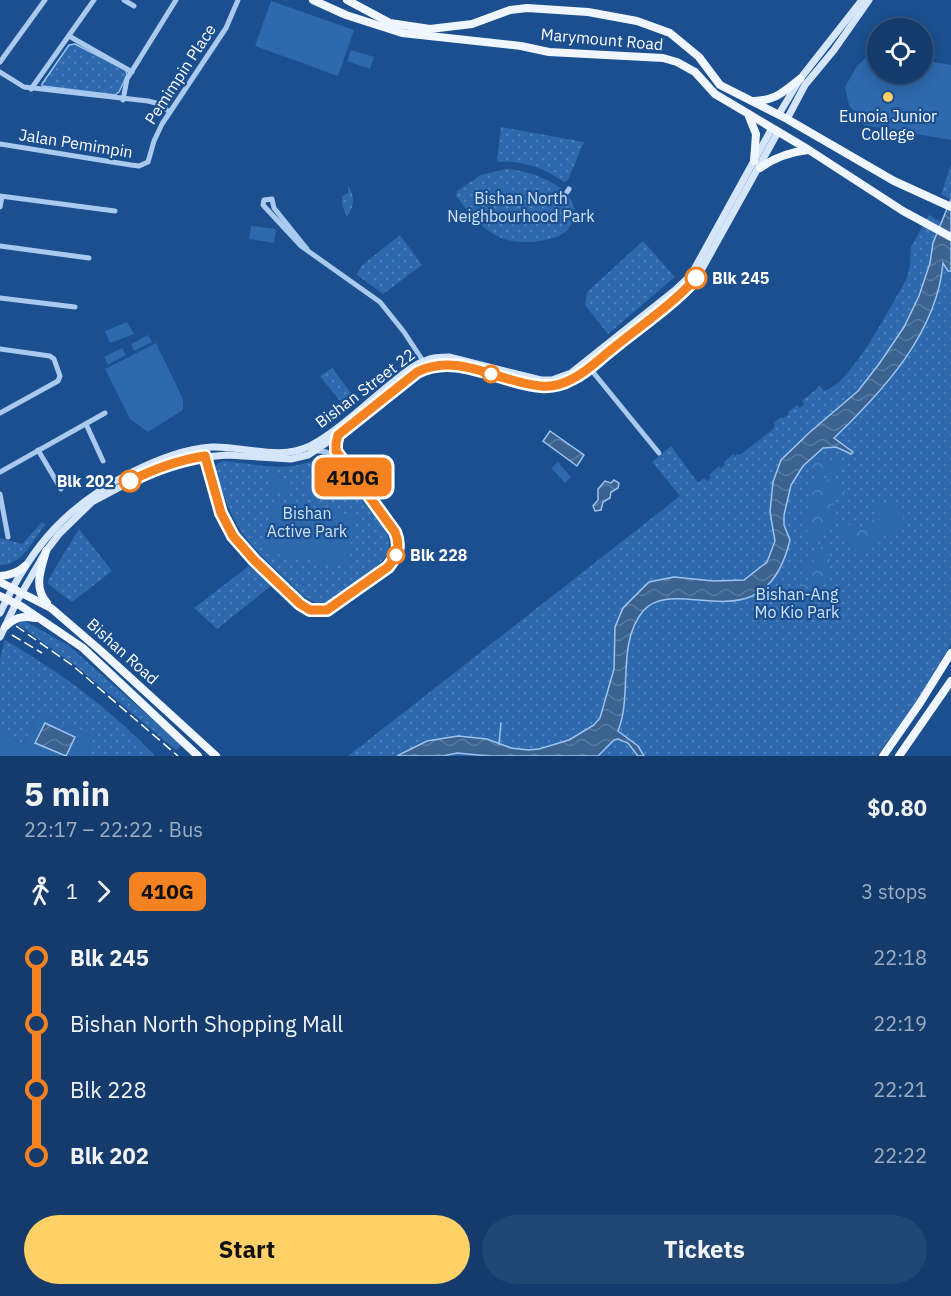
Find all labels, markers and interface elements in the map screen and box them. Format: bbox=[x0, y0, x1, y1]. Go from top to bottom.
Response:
map controls bbox=[867, 18, 933, 84]
button: locate bbox=[867, 18, 933, 84]
street label: Pemimpin Place bbox=[140, 20, 220, 128]
street label: Marymount Road bbox=[540, 24, 664, 54]
marker: Eunoia Junior College bbox=[881, 90, 895, 104]
place label: Eunoia Junior College bbox=[839, 106, 937, 144]
street label: Jalan Pemimpin bbox=[18, 124, 134, 162]
park label: Bishan North Neighbourhood Park bbox=[447, 188, 595, 226]
marker: Blk 245 bbox=[685, 267, 707, 289]
place label: Blk 245 bbox=[712, 268, 770, 288]
street label: Bishan Street 22 bbox=[311, 344, 419, 432]
unlabelled marker bbox=[482, 365, 500, 383]
line badge: 410G bbox=[311, 458, 395, 496]
text: 410G bbox=[327, 463, 379, 491]
marker: Blk 202 bbox=[119, 470, 141, 492]
place label: Blk 202 bbox=[57, 471, 114, 491]
park label: Bishan Active Park bbox=[267, 503, 348, 541]
place label: Blk 228 bbox=[410, 545, 467, 565]
marker: Blk 228 bbox=[387, 546, 405, 564]
park label: Bishan-Ang Mo Kio Park bbox=[755, 584, 840, 622]
street label: Bishan Road bbox=[83, 614, 163, 688]
text: 5 min bbox=[24, 772, 110, 815]
text: $0.80 bbox=[867, 793, 927, 822]
text: 22:17 – 22:22 · Bus bbox=[24, 816, 203, 843]
icon: walk bbox=[24, 875, 57, 908]
icon: forward bbox=[87, 875, 120, 908]
text: 410G bbox=[141, 877, 194, 905]
text: 1 bbox=[66, 878, 78, 905]
text: 3 stops bbox=[861, 878, 927, 905]
text: Blk 245 bbox=[70, 943, 149, 972]
text: 22:18 bbox=[873, 944, 927, 971]
text: Bishan North Shopping Mall bbox=[70, 1009, 343, 1038]
text: 22:19 bbox=[873, 1010, 927, 1037]
text: Blk 228 bbox=[70, 1075, 147, 1104]
text: 22:21 bbox=[873, 1076, 927, 1103]
text: Blk 202 bbox=[70, 1141, 149, 1170]
text: 22:22 bbox=[873, 1142, 927, 1169]
button: Start bbox=[24, 1215, 470, 1284]
button: Tickets bbox=[482, 1215, 927, 1284]

